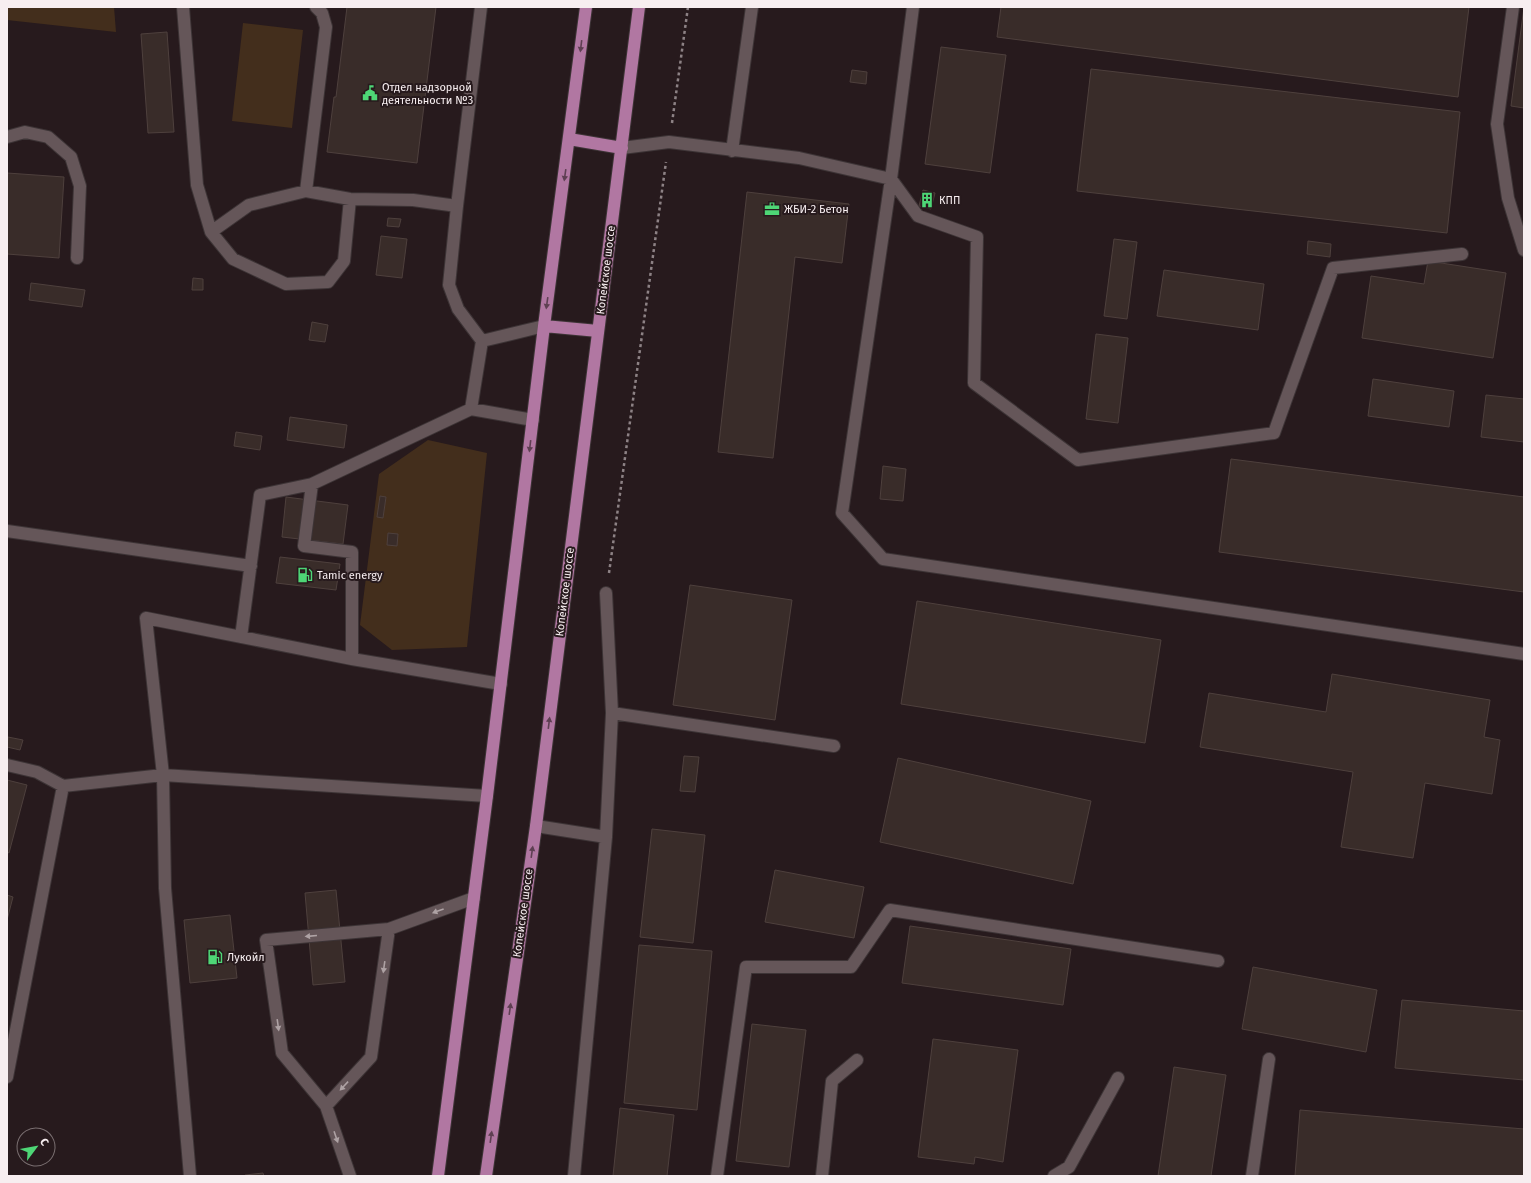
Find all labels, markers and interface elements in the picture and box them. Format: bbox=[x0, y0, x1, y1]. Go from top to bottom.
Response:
one-way arrow bbox=[578, 40, 584, 52]
place label: Отдел надзорной деятельности №3 bbox=[382, 81, 473, 107]
public building icon: Отдел надзорной деятельности №3 bbox=[361, 84, 379, 102]
one-way arrow bbox=[562, 169, 568, 181]
building icon: КПП bbox=[918, 191, 936, 209]
place label: КПП bbox=[939, 194, 960, 207]
office icon: ЖБИ-2 Бетон bbox=[763, 200, 781, 218]
place label: ЖБИ-2 Бетон bbox=[784, 203, 849, 216]
street label: Копейское шоссе bbox=[594, 225, 618, 315]
one-way arrow bbox=[544, 297, 550, 310]
one-way arrow bbox=[527, 440, 533, 452]
street label: Копейское шоссе bbox=[553, 547, 577, 637]
fuel station icon: Tamic energy bbox=[296, 566, 314, 584]
place label: Tamic energy bbox=[317, 569, 383, 582]
one-way arrow bbox=[546, 717, 552, 729]
one-way arrow bbox=[529, 846, 535, 858]
street label: Копейское шоссе bbox=[510, 868, 536, 958]
one-way arrow bbox=[431, 908, 443, 914]
one-way arrow bbox=[305, 933, 317, 940]
fuel station icon: Лукойл bbox=[206, 948, 224, 966]
place label: Лукойл bbox=[227, 951, 265, 964]
one-way arrow bbox=[381, 961, 387, 973]
one-way arrow bbox=[507, 1003, 513, 1015]
one-way arrow bbox=[275, 1019, 281, 1031]
one-way arrow bbox=[339, 1081, 349, 1091]
north arrow bbox=[16, 1127, 56, 1167]
one-way arrow bbox=[334, 1131, 340, 1143]
one-way arrow bbox=[488, 1131, 494, 1143]
text: С bbox=[37, 1136, 52, 1149]

